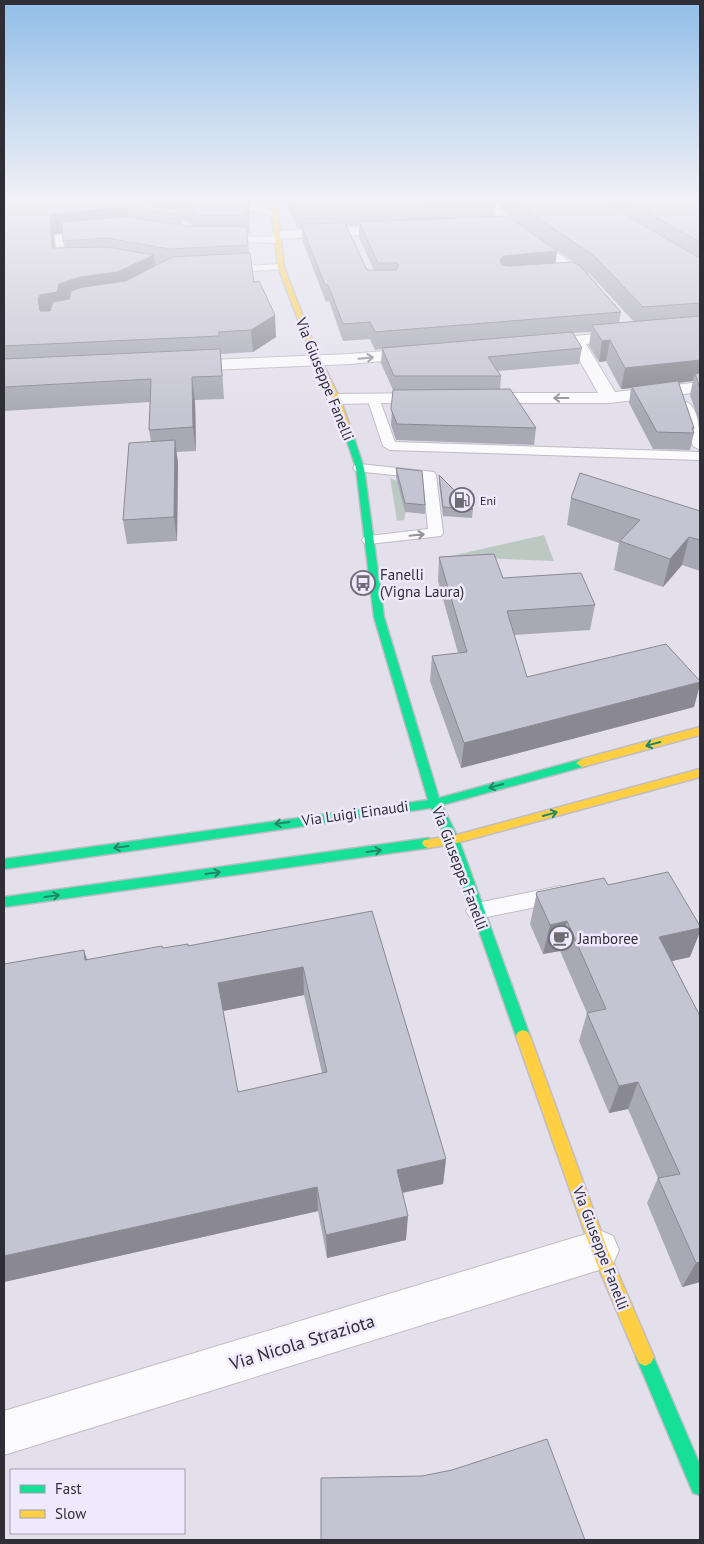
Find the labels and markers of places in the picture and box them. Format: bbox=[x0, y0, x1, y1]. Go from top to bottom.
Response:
fuel station icon: Eni bbox=[449, 487, 475, 513]
place label: Eni bbox=[480, 493, 496, 508]
place label: Fanelli (Vigna Laura) bbox=[380, 565, 464, 601]
bus stop icon: Fanelli (Vigna Laura) bbox=[350, 570, 376, 596]
cafe icon: Jamboree bbox=[548, 925, 574, 951]
place label: Jamboree bbox=[577, 929, 638, 948]

